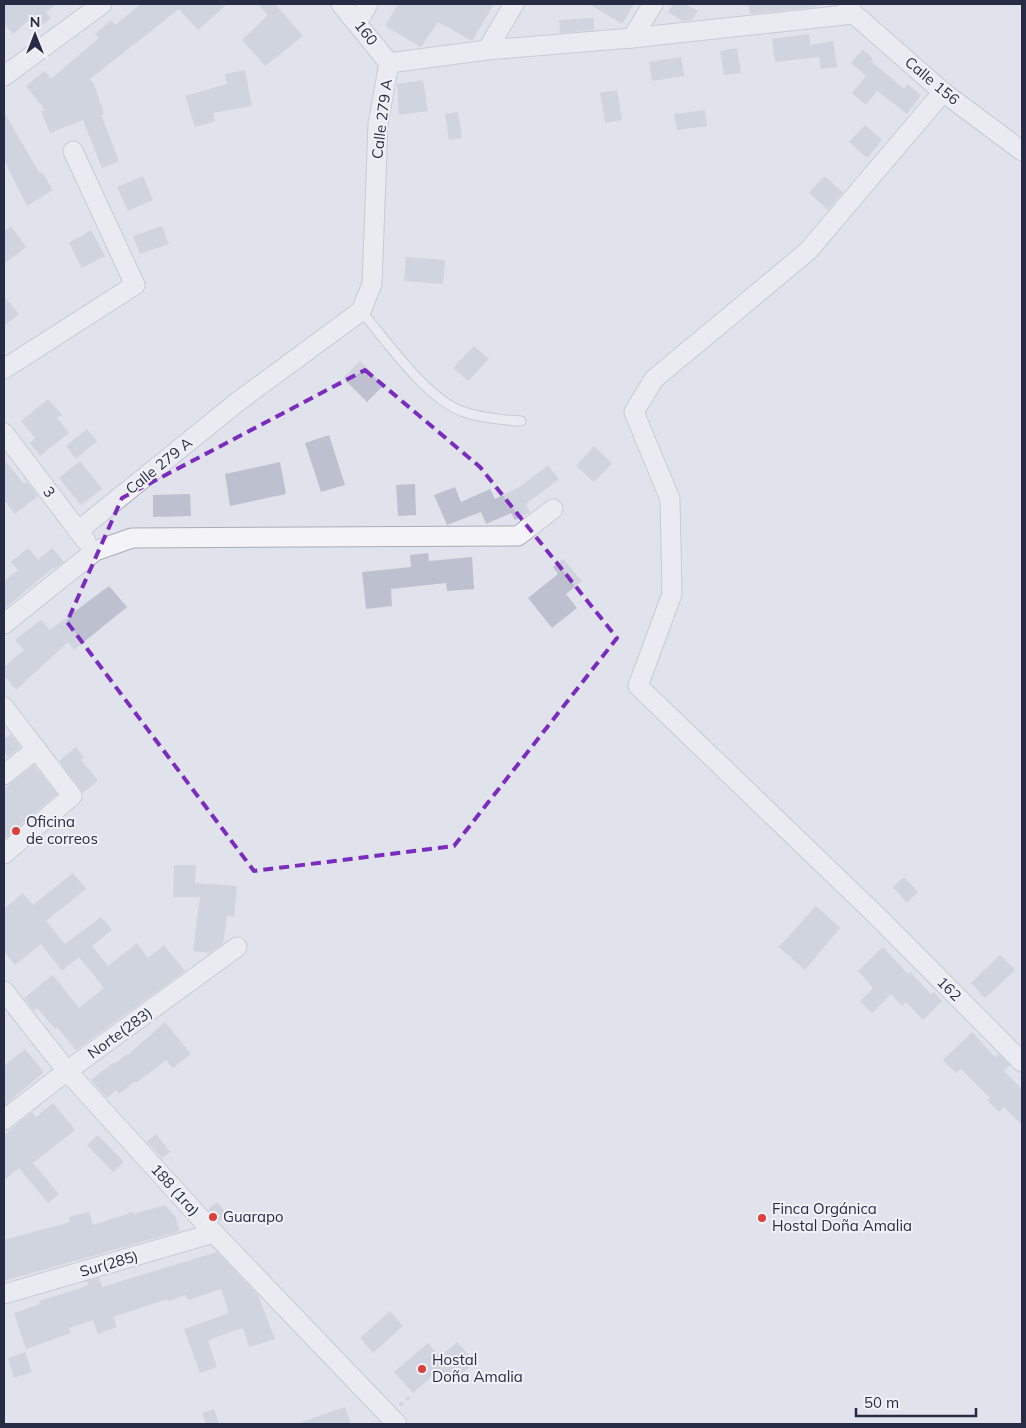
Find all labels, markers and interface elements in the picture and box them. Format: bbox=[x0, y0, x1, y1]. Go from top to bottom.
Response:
north arrow bbox=[10, 10, 60, 60]
text: N bbox=[30, 13, 40, 31]
street label: 160 bbox=[351, 16, 382, 49]
street label: Calle 156 bbox=[901, 52, 963, 109]
street label: Calle 279 A bbox=[367, 78, 396, 160]
street label: Calle 279 A bbox=[122, 433, 196, 498]
street label: 3 bbox=[39, 482, 60, 501]
place label: Oficina de correos bbox=[26, 812, 98, 848]
marker: Oficina de correos bbox=[10, 825, 22, 837]
street label: 162 bbox=[933, 972, 966, 1005]
street label: Norte(283) bbox=[84, 1003, 156, 1062]
street label: 188 (1ra) bbox=[147, 1160, 204, 1220]
place label: Finca Orgánica Hostal Doña Amalia bbox=[772, 1199, 912, 1235]
place label: Guarapo bbox=[223, 1207, 284, 1226]
marker: Guarapo bbox=[207, 1211, 219, 1223]
marker: Finca Orgánica Hostal Doña Amalia bbox=[756, 1212, 768, 1224]
street label: Sur(285) bbox=[77, 1246, 140, 1281]
place label: Hostal Doña Amalia bbox=[432, 1350, 523, 1386]
marker: Hostal Doña Amalia bbox=[416, 1363, 428, 1375]
scale bar bbox=[856, 1386, 976, 1418]
text: 50 m bbox=[864, 1393, 899, 1412]

